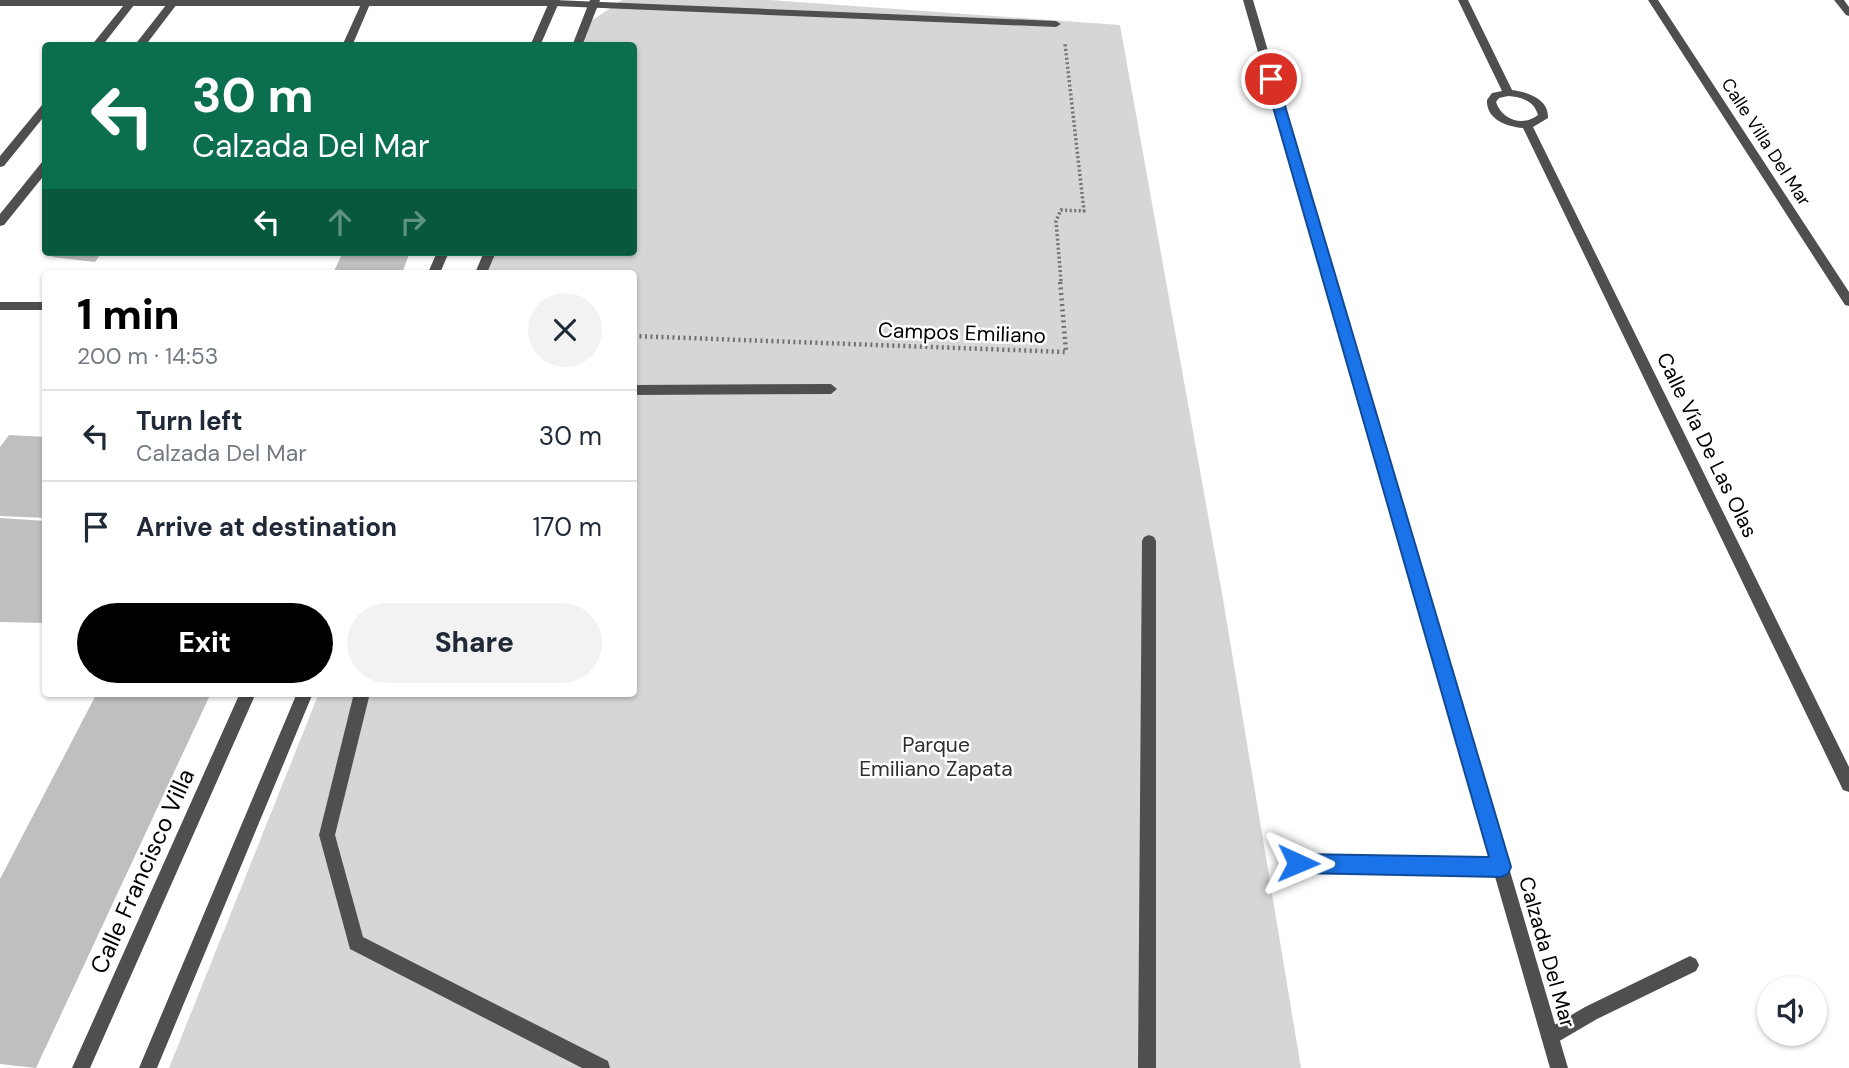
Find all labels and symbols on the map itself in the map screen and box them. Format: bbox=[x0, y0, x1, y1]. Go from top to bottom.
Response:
pin bbox=[1241, 49, 1301, 109]
street label: Calle Villa Del Mar bbox=[1716, 74, 1816, 211]
street label: Campos Emiliano bbox=[877, 316, 1047, 350]
street label: Calle Vía De Las Olas bbox=[1650, 348, 1764, 542]
park label: Parque Emiliano Zapata bbox=[859, 731, 1013, 783]
street label: Calle Francisco Villa bbox=[83, 764, 201, 978]
position arrow bbox=[1261, 826, 1335, 900]
street label: Calzada Del Mar bbox=[1512, 873, 1582, 1031]

